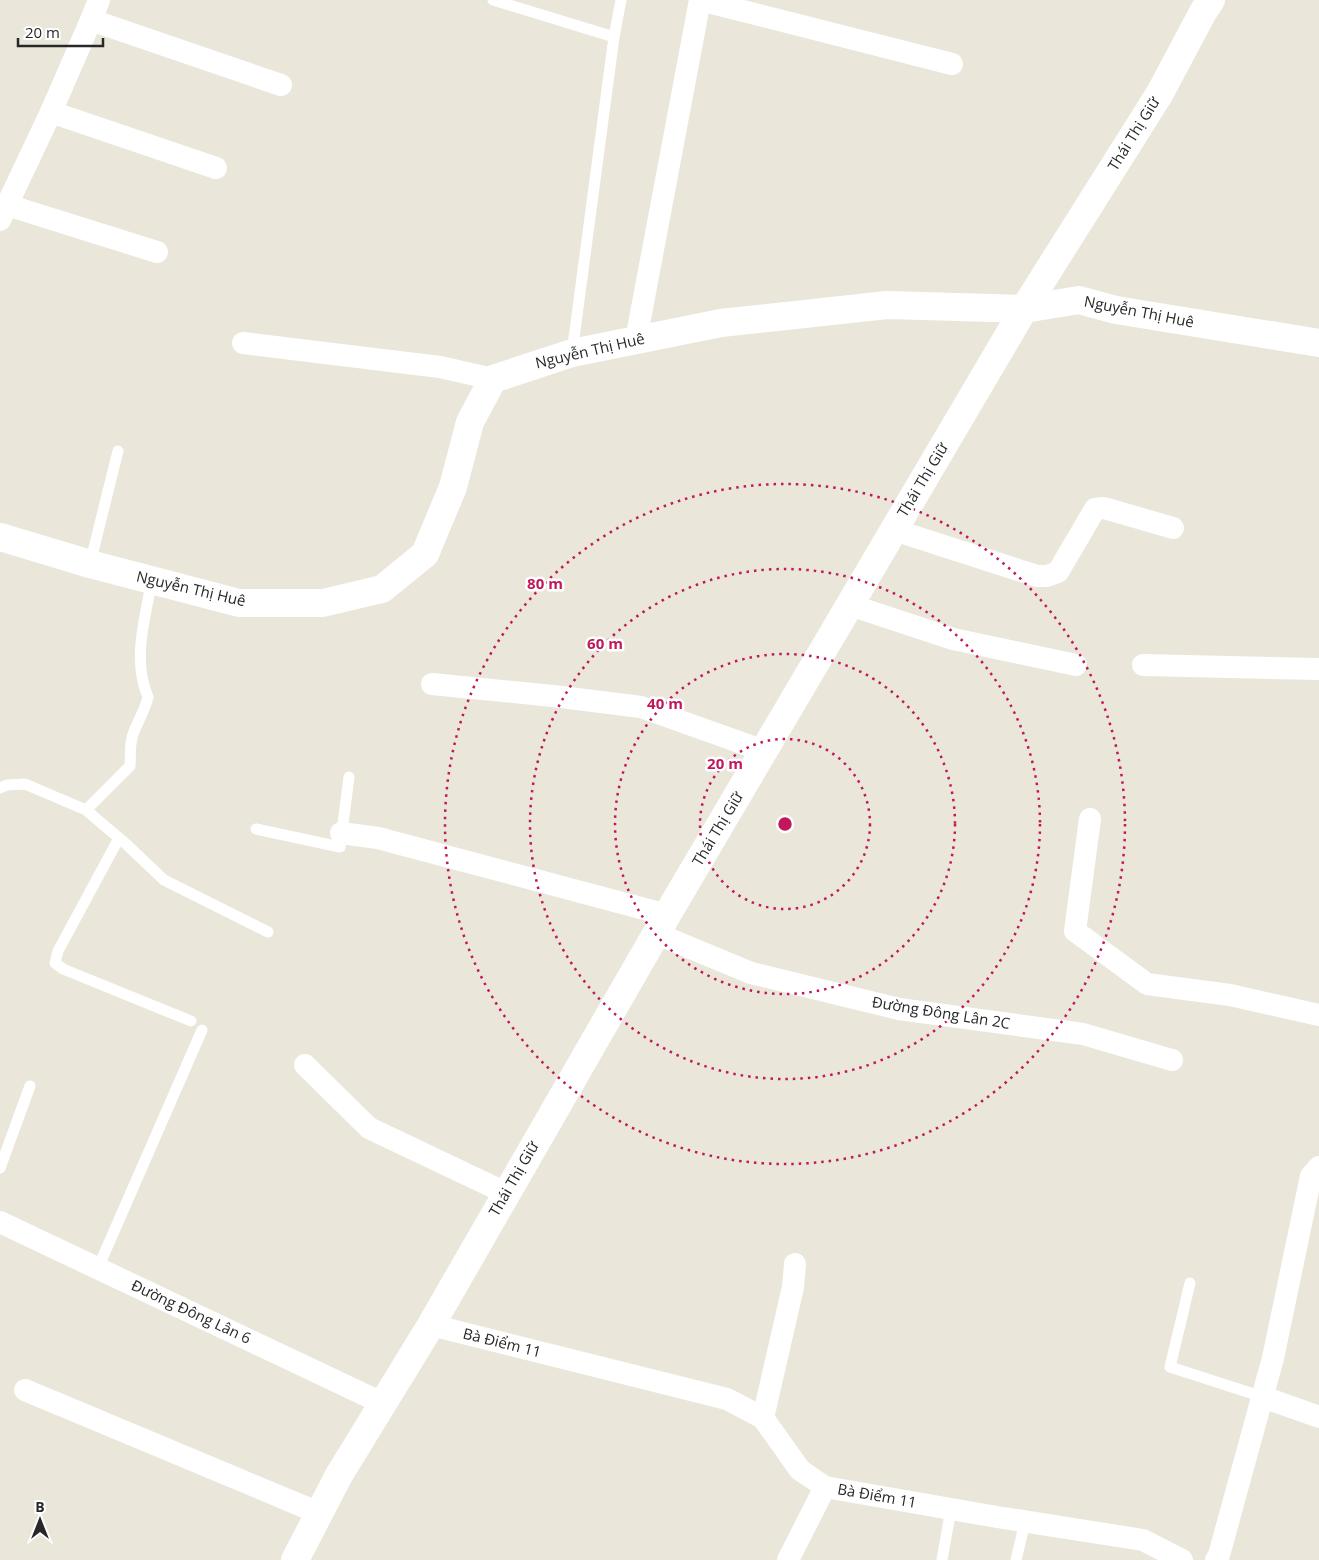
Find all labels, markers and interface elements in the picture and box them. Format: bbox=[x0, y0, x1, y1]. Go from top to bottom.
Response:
scale bar bbox=[18, 15, 102, 47]
text: 20 m bbox=[25, 22, 60, 42]
street label: Thái Thị Giữ bbox=[1103, 92, 1164, 174]
street label: Nguyễn Thị Huê bbox=[1083, 291, 1196, 331]
street label: Nguyễn Thị Huê bbox=[533, 328, 646, 372]
street label: Thái Thị Giữ bbox=[892, 438, 953, 520]
street label: Nguyễn Thị Huê bbox=[135, 566, 248, 610]
text: 80 m bbox=[527, 573, 563, 593]
text: 60 m bbox=[587, 633, 623, 653]
text: 40 m bbox=[647, 693, 683, 713]
text: 20 m bbox=[707, 753, 743, 773]
street label: Thái Thị Giữ bbox=[687, 787, 748, 869]
centre of rings bbox=[776, 815, 794, 833]
street label: Đường Đông Lân 2C bbox=[871, 991, 1012, 1033]
street label: Thái Thị Giữ bbox=[484, 1137, 543, 1220]
street label: Đường Đông Lân 6 bbox=[128, 1275, 255, 1348]
street label: Bà Điểm 11 bbox=[461, 1323, 543, 1361]
street label: Bà Điểm 11 bbox=[836, 1478, 918, 1512]
north arrow bbox=[15, 1495, 65, 1545]
text: B bbox=[35, 1497, 45, 1516]

